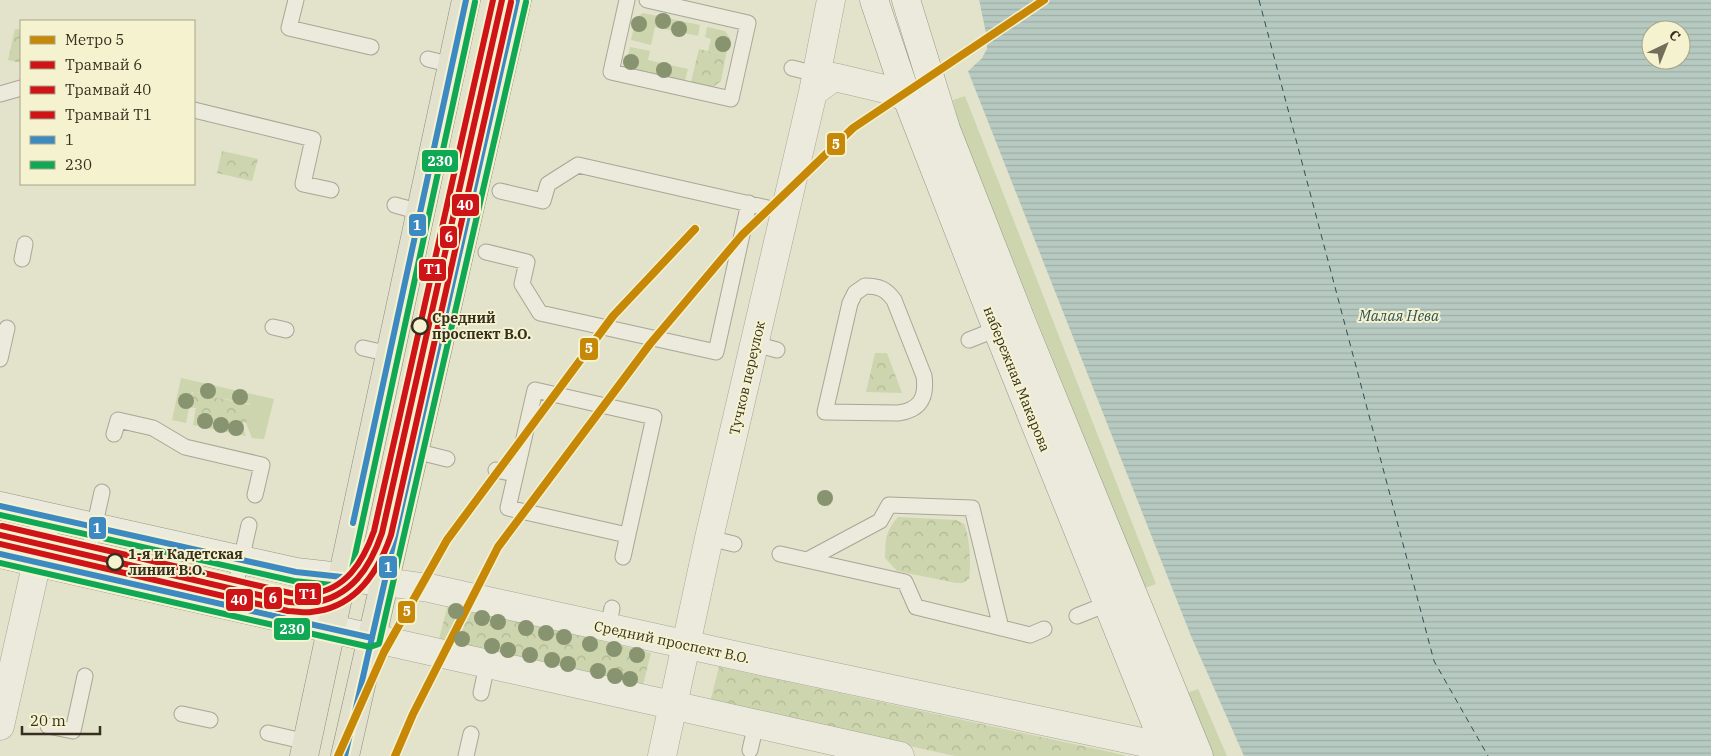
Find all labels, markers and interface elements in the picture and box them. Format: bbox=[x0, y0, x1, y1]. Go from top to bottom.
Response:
legend bbox=[20, 20, 195, 185]
north arrow bbox=[1641, 20, 1691, 70]
text: С bbox=[1665, 26, 1684, 45]
text: Метро 5 bbox=[65, 30, 124, 49]
text: Трамвай 6 bbox=[65, 55, 142, 74]
text: Трамвай 40 bbox=[65, 80, 151, 99]
text: Трамвай Т1 bbox=[65, 105, 152, 124]
text: 1 bbox=[65, 130, 74, 149]
line badge: 5 bbox=[826, 132, 846, 156]
text: 5 bbox=[832, 135, 840, 153]
line badge: 230 bbox=[421, 149, 459, 173]
text: 230 bbox=[427, 152, 453, 170]
text: 230 bbox=[65, 155, 92, 174]
line badge: 40 bbox=[451, 193, 480, 217]
text: 40 bbox=[457, 196, 473, 214]
line badge: 1 bbox=[408, 213, 427, 237]
text: 1 bbox=[413, 216, 421, 234]
line badge: 6 bbox=[439, 225, 458, 249]
text: 6 bbox=[445, 228, 453, 246]
line badge: Т1 bbox=[418, 258, 447, 282]
text: Т1 bbox=[424, 260, 442, 278]
street label: набережная Макарова bbox=[980, 304, 1055, 455]
water label: Малая Нева bbox=[1358, 306, 1440, 325]
place label: Средний проспект В.О. bbox=[432, 309, 531, 343]
marker: Средний проспект В.О. bbox=[411, 317, 429, 335]
street label: Тучков переулок bbox=[725, 319, 769, 437]
line badge: 5 bbox=[579, 337, 599, 361]
text: 5 bbox=[585, 339, 593, 357]
line badge: 1 bbox=[88, 516, 107, 540]
text: 1 bbox=[93, 519, 101, 537]
place label: 1-я и Кадетская линии В.О. bbox=[127, 545, 243, 579]
marker: 1-я и Кадетская линии В.О. bbox=[106, 553, 124, 571]
line badge: 1 bbox=[378, 555, 398, 579]
text: 1 bbox=[384, 558, 392, 576]
line badge: Т1 bbox=[294, 582, 322, 606]
text: Т1 bbox=[299, 585, 317, 603]
line badge: 6 bbox=[263, 586, 283, 610]
line badge: 40 bbox=[225, 588, 254, 612]
text: 6 bbox=[269, 589, 277, 607]
text: 40 bbox=[231, 591, 247, 609]
line badge: 5 bbox=[397, 600, 416, 624]
text: 5 bbox=[403, 602, 411, 620]
line badge: 230 bbox=[273, 617, 311, 641]
street label: Средний проспект В.О. bbox=[592, 617, 752, 667]
text: 230 bbox=[279, 620, 305, 638]
scale bar bbox=[22, 704, 100, 736]
text: 20 m bbox=[30, 711, 66, 730]

